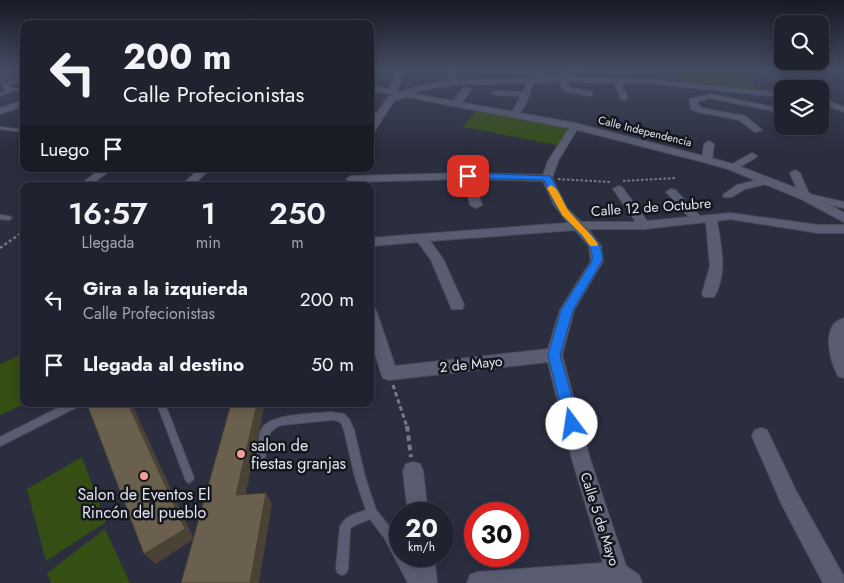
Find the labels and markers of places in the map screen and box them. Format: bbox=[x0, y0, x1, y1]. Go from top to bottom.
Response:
pin bbox=[447, 155, 489, 197]
place label: salon de fiestas granjas bbox=[251, 434, 346, 475]
marker: salon de fiestas granjas bbox=[235, 448, 247, 460]
marker: Salon de Eventos El Rincón del pueblo bbox=[138, 470, 150, 482]
place label: Salon de Eventos El Rincón del pueblo bbox=[78, 483, 210, 524]

